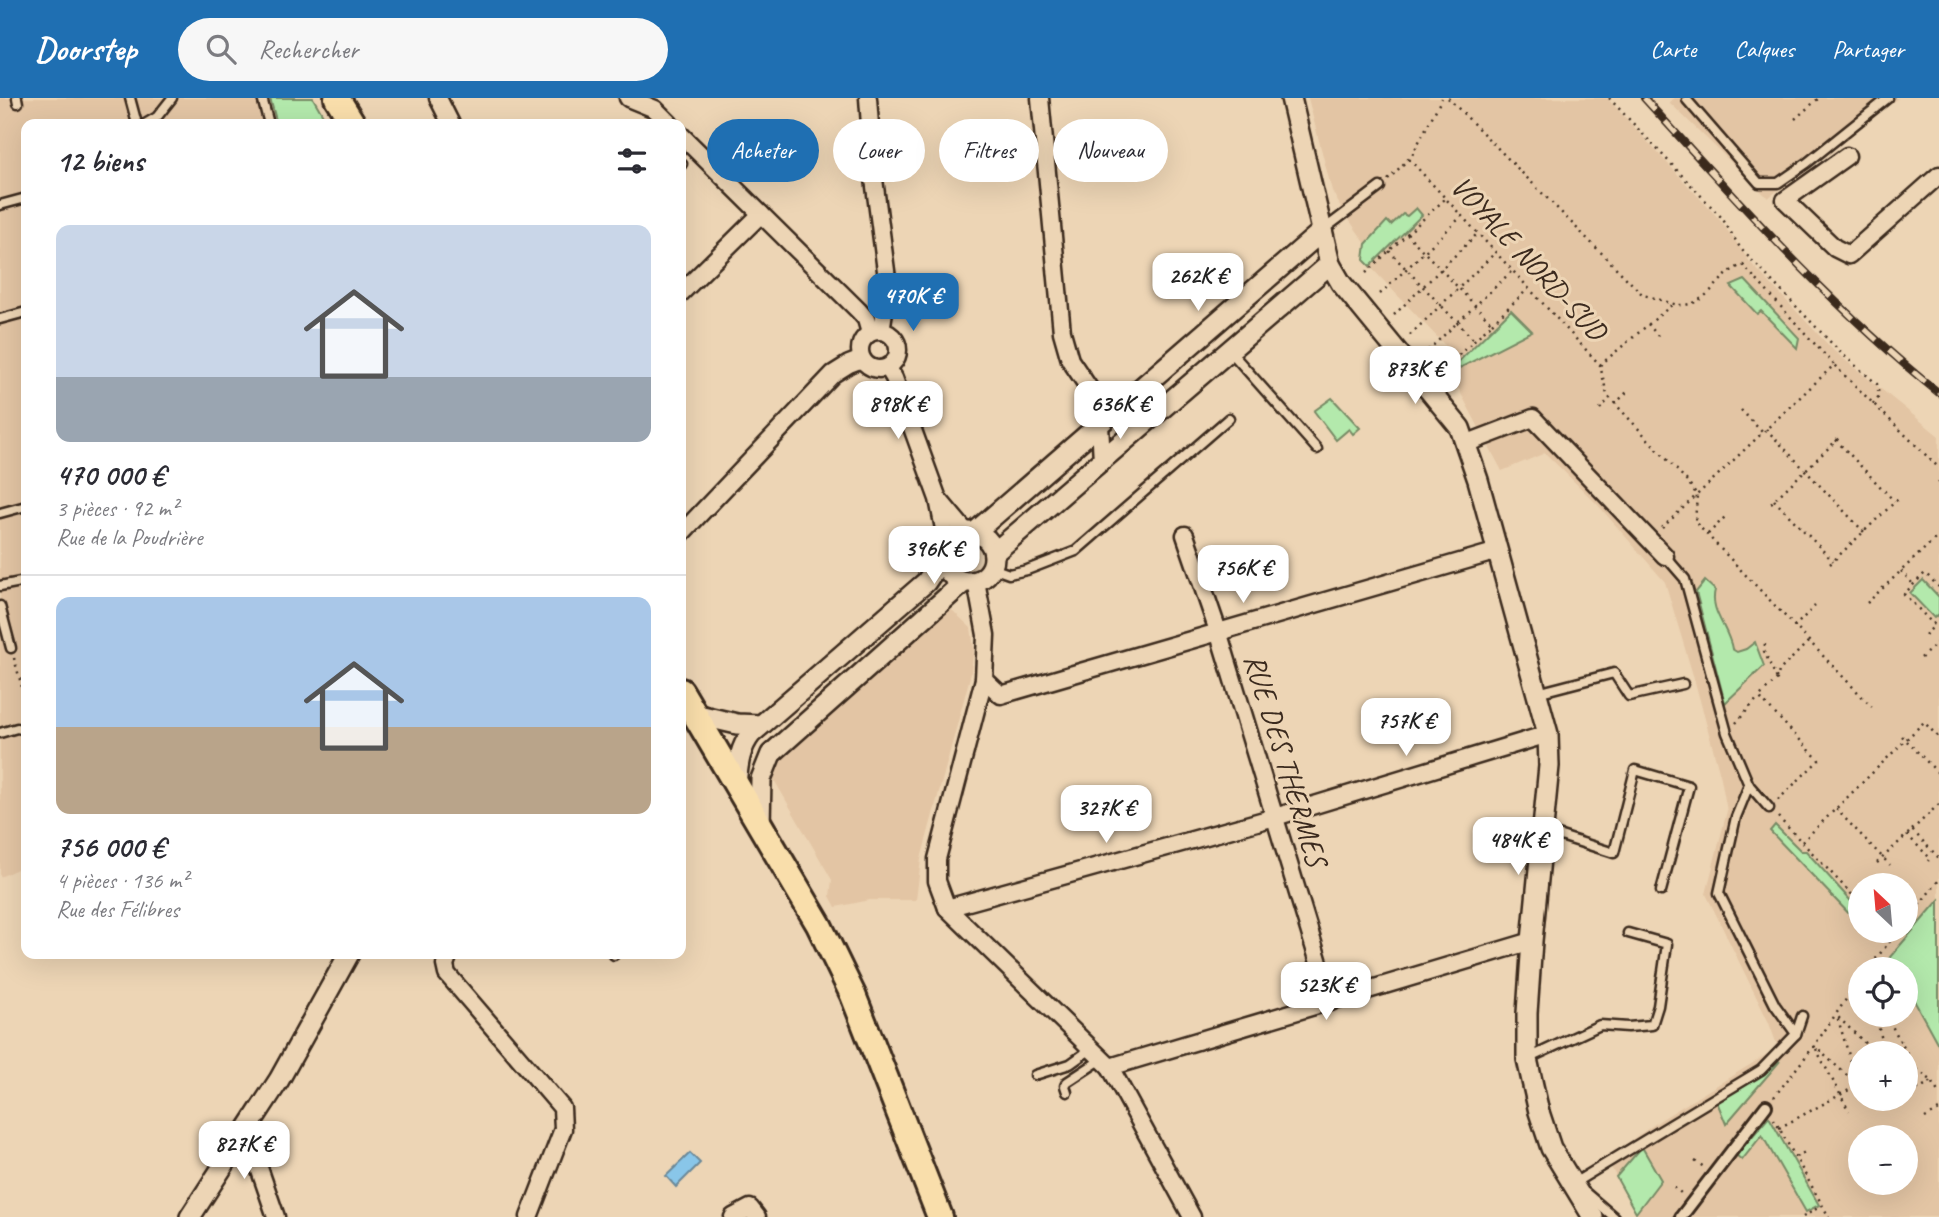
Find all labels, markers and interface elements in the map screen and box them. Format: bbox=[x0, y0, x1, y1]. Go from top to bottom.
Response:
search box bbox=[178, 18, 668, 81]
text: Doorstep bbox=[35, 28, 136, 70]
icon: search bbox=[202, 30, 240, 68]
text: Rechercher bbox=[258, 33, 358, 66]
text: Carte bbox=[1650, 34, 1696, 64]
text: Calques bbox=[1734, 34, 1794, 64]
text: Partager bbox=[1832, 34, 1904, 64]
chip: Acheter bbox=[707, 119, 819, 182]
chip: Louer bbox=[833, 119, 925, 182]
chip: Filtres bbox=[939, 119, 1039, 182]
chip: Nouveau bbox=[1053, 119, 1168, 182]
text: 12 biens bbox=[56, 142, 144, 180]
icon: filters bbox=[613, 142, 651, 180]
street label: VOYALE NORD-SUD bbox=[1443, 167, 1617, 350]
pin: 262K € bbox=[1141, 254, 1255, 313]
text: 262K € bbox=[1168, 261, 1228, 290]
icon: home bbox=[291, 271, 417, 397]
pin: 470K € bbox=[856, 274, 970, 333]
text: 470K € bbox=[884, 281, 942, 310]
pin: 873K € bbox=[1358, 346, 1472, 406]
text: 873K € bbox=[1386, 354, 1444, 383]
pin: 898K € bbox=[841, 382, 955, 441]
pin: 636K € bbox=[1063, 382, 1177, 441]
text: 898K € bbox=[869, 389, 927, 418]
text: 636K € bbox=[1090, 389, 1150, 418]
text: 470 000 € bbox=[56, 456, 165, 494]
text: 3 pièces · 92 m² bbox=[56, 494, 178, 523]
text: Rue de la Poudrière bbox=[56, 523, 202, 552]
pin: 396K € bbox=[877, 526, 991, 586]
text: 396K € bbox=[905, 534, 963, 563]
pin: 756K € bbox=[1186, 546, 1300, 605]
text: 756K € bbox=[1214, 553, 1272, 582]
icon: home bbox=[291, 643, 417, 769]
street label: RUE DES THERMES bbox=[1236, 649, 1337, 874]
pin: 757K € bbox=[1349, 698, 1463, 758]
text: 757K € bbox=[1377, 706, 1435, 735]
pin: 327K € bbox=[1049, 786, 1163, 845]
text: 327K € bbox=[1077, 793, 1135, 822]
pin: 484K € bbox=[1461, 818, 1575, 877]
text: 484K € bbox=[1489, 825, 1547, 854]
text: 756 000 € bbox=[56, 828, 165, 866]
text: 4 pièces · 136 m² bbox=[56, 866, 188, 895]
north arrow bbox=[1848, 873, 1918, 943]
map controls bbox=[1848, 873, 1918, 1195]
text: Rue des Félibres bbox=[56, 895, 179, 924]
button: locate bbox=[1848, 957, 1918, 1027]
pin: 523K € bbox=[1269, 962, 1383, 1022]
text: 523K € bbox=[1297, 970, 1355, 999]
button: + bbox=[1848, 1041, 1918, 1111]
pin: 827K € bbox=[187, 1122, 301, 1181]
button: − bbox=[1848, 1125, 1918, 1195]
text: 827K € bbox=[215, 1129, 273, 1158]

